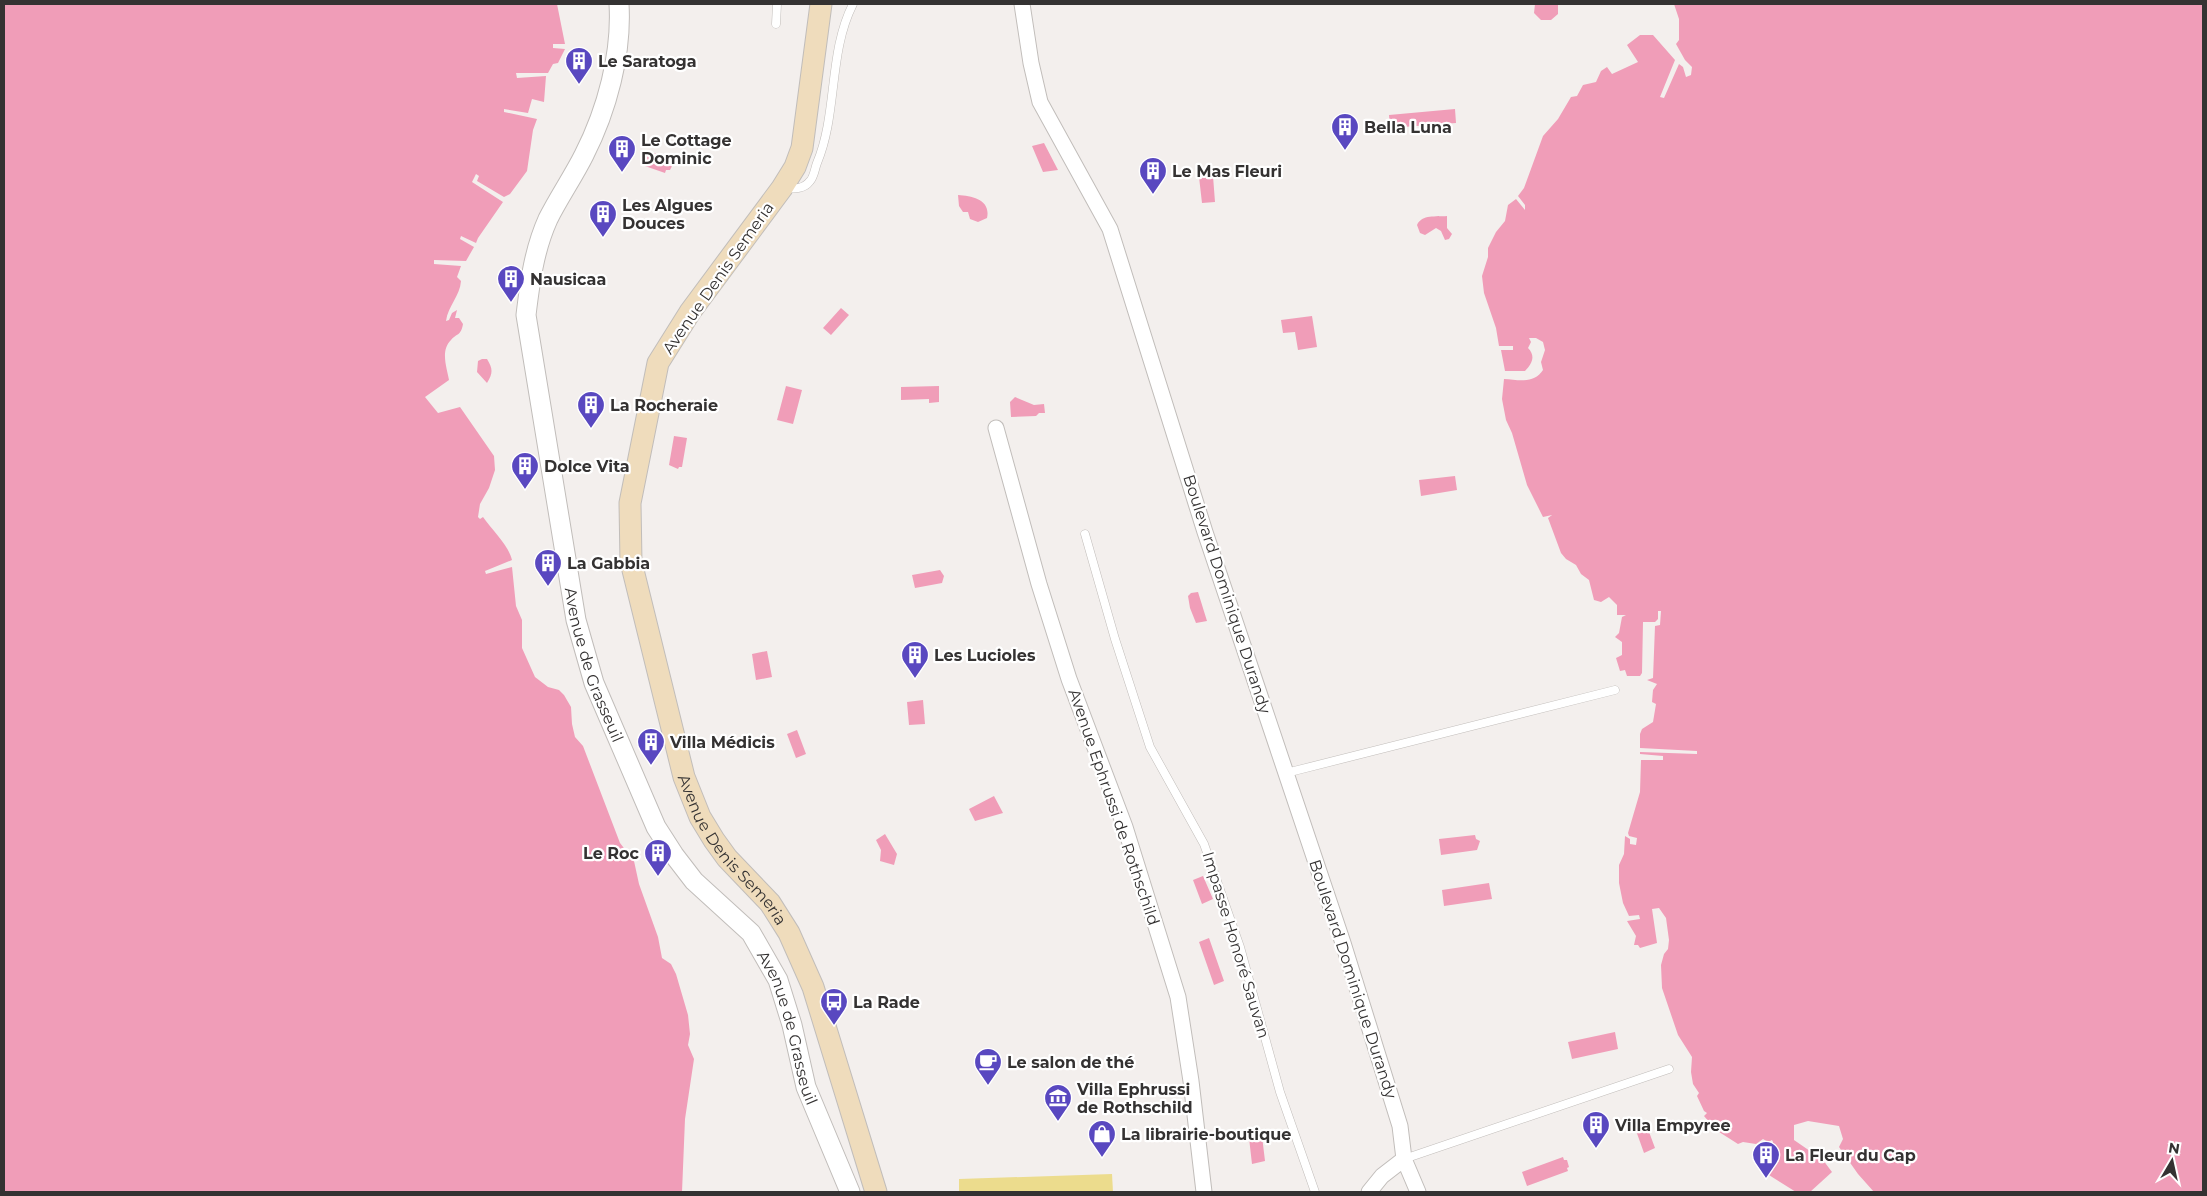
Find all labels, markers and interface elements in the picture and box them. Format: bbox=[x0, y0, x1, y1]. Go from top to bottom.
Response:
building icon: Le Saratoga bbox=[564, 46, 594, 85]
place label: Le Saratoga bbox=[598, 52, 697, 71]
building icon: Bella Luna bbox=[1330, 112, 1360, 151]
place label: Bella Luna bbox=[1364, 118, 1452, 137]
place label: Le Cottage Dominic bbox=[641, 131, 732, 168]
building icon: Le Cottage Dominic bbox=[607, 134, 637, 173]
building icon: Le Mas Fleuri bbox=[1138, 156, 1168, 195]
place label: Le Mas Fleuri bbox=[1172, 162, 1282, 181]
place label: Les Algues Douces bbox=[622, 196, 713, 233]
building icon: Les Algues Douces bbox=[588, 199, 618, 238]
street label: Avenue Denis Semeria bbox=[658, 199, 778, 357]
building icon: Nausicaa bbox=[496, 264, 526, 303]
place label: Nausicaa bbox=[530, 270, 606, 289]
building icon: La Rocheraie bbox=[576, 390, 606, 429]
place label: La Rocheraie bbox=[610, 396, 718, 415]
building icon: Dolce Vita bbox=[510, 451, 540, 490]
place label: Dolce Vita bbox=[544, 457, 630, 476]
street label: Boulevard Dominique Durandy bbox=[1179, 472, 1275, 716]
building icon: La Gabbia bbox=[533, 548, 563, 587]
place label: La Gabbia bbox=[567, 554, 650, 573]
street label: Avenue de Grasseuil bbox=[561, 586, 628, 745]
building icon: Les Lucioles bbox=[900, 640, 930, 679]
place label: Les Lucioles bbox=[934, 646, 1036, 665]
street label: Avenue Ephrussi de Rothschild bbox=[1065, 686, 1163, 928]
building icon: Villa Médicis bbox=[636, 727, 666, 766]
place label: Villa Médicis bbox=[669, 733, 775, 752]
street label: Avenue Denis Semeria bbox=[674, 771, 791, 928]
building icon: Le Roc bbox=[643, 838, 673, 877]
place label: Le Roc bbox=[583, 844, 640, 863]
street label: Impasse Honoré Sauvan bbox=[1199, 849, 1273, 1041]
street label: Boulevard Dominique Durandy bbox=[1305, 857, 1401, 1101]
street label: Avenue de Grasseuil bbox=[753, 947, 822, 1108]
bus stop icon: La Rade bbox=[819, 987, 849, 1026]
place label: La Rade bbox=[853, 993, 920, 1012]
cafe icon: Le salon de thé bbox=[973, 1047, 1003, 1086]
place label: Le salon de thé bbox=[1007, 1053, 1134, 1072]
place label: Villa Ephrussi de Rothschild bbox=[1076, 1080, 1193, 1117]
museum icon: Villa Ephrussi de Rothschild bbox=[1043, 1083, 1073, 1122]
building icon: Villa Empyree bbox=[1581, 1110, 1611, 1149]
place label: Villa Empyree bbox=[1614, 1116, 1731, 1135]
shop icon: La librairie-boutique bbox=[1087, 1119, 1117, 1158]
place label: La librairie-boutique bbox=[1121, 1125, 1291, 1144]
north arrow bbox=[2147, 1136, 2197, 1186]
text: N bbox=[2167, 1138, 2181, 1158]
building icon: La Fleur du Cap bbox=[1751, 1140, 1781, 1179]
place label: La Fleur du Cap bbox=[1785, 1146, 1916, 1165]

